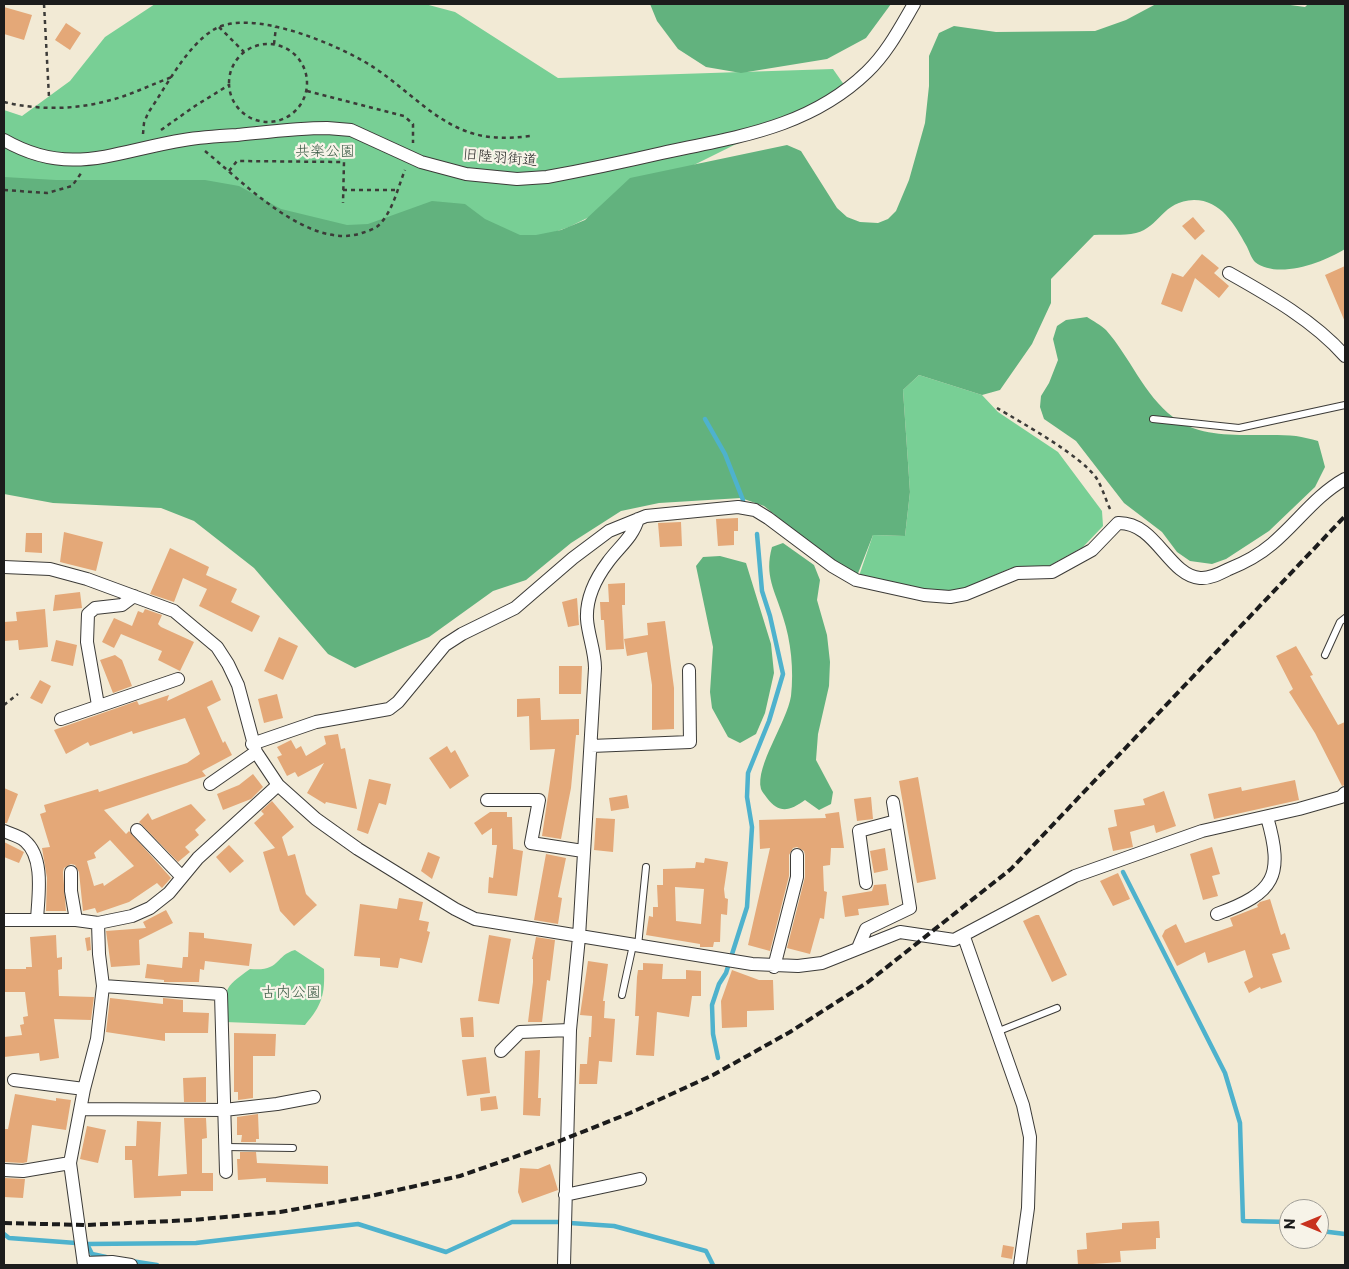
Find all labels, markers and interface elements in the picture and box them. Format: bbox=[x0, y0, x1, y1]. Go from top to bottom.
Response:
park label: 共楽公園 bbox=[295, 143, 355, 161]
street label: 旧陸羽街道 bbox=[462, 146, 538, 170]
park label: 古内公園 bbox=[261, 984, 321, 1002]
north arrow bbox=[1279, 1199, 1329, 1249]
text: N bbox=[1279, 1218, 1300, 1230]

